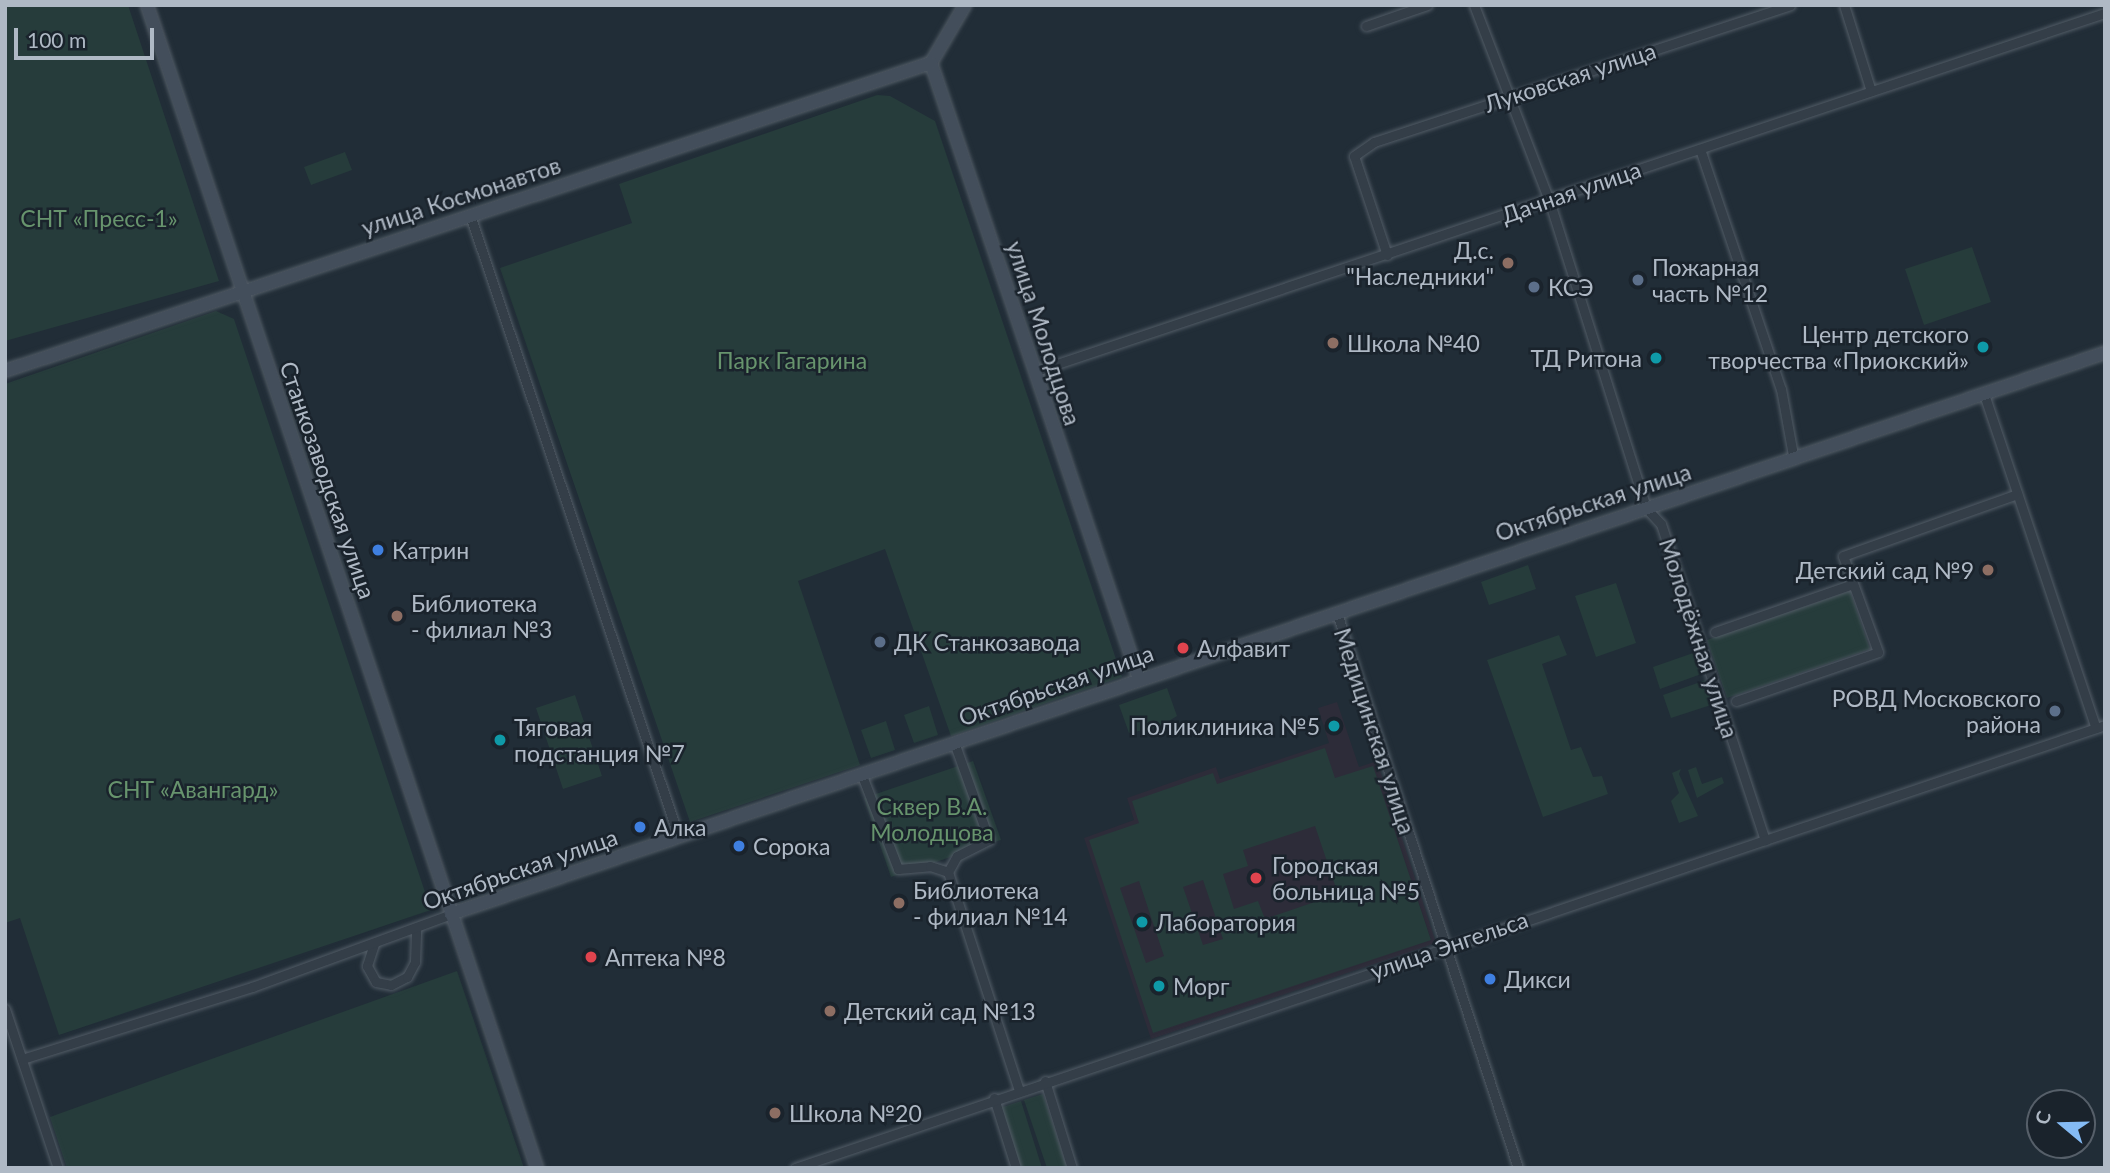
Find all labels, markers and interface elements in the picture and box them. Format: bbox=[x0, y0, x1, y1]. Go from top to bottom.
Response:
scale bar bbox=[18, 14, 158, 58]
text: 100 m bbox=[27, 27, 86, 52]
street label: Луковская улица bbox=[1481, 36, 1659, 118]
street label: улица Космонавтов bbox=[358, 151, 564, 241]
street label: Дачная улица bbox=[1498, 155, 1644, 229]
park label: СНТ «Пресс-1» bbox=[20, 204, 178, 232]
place label: Д.с. "Наследники" bbox=[1346, 236, 1494, 290]
street label: улица Молодцова bbox=[1001, 237, 1087, 429]
place label: Пожарная часть №12 bbox=[1652, 253, 1768, 307]
marker: Д.с. "Наследники" bbox=[1500, 255, 1516, 271]
marker: Пожарная часть №12 bbox=[1630, 272, 1646, 288]
place label: КСЭ bbox=[1548, 273, 1594, 301]
marker: КСЭ bbox=[1526, 279, 1542, 295]
place label: Центр детского творчества «Приокский» bbox=[1708, 320, 1969, 374]
place label: Школа №40 bbox=[1347, 329, 1480, 357]
marker: Школа №40 bbox=[1325, 335, 1341, 351]
marker: Центр детского творчества «Приокский» bbox=[1975, 339, 1991, 355]
place label: ТД Ритона bbox=[1530, 344, 1642, 372]
park label: Парк Гагарина bbox=[717, 346, 867, 374]
marker: ТД Ритона bbox=[1648, 350, 1664, 366]
street label: Станкозаводская улица bbox=[274, 358, 382, 602]
street label: Октябрьская улица bbox=[1492, 457, 1694, 547]
street label: Молодёжная улица bbox=[1654, 535, 1744, 741]
place label: Катрин bbox=[392, 536, 469, 564]
marker: Катрин bbox=[370, 542, 386, 558]
place label: Детский сад №9 bbox=[1796, 556, 1974, 584]
marker: Детский сад №9 bbox=[1980, 562, 1996, 578]
place label: Библиотека - филиал №3 bbox=[411, 589, 552, 643]
marker: Библиотека - филиал №3 bbox=[389, 608, 405, 624]
street label: Медицинская улица bbox=[1329, 625, 1421, 837]
place label: ДК Станкозавода bbox=[894, 628, 1080, 656]
marker: ДК Станкозавода bbox=[872, 634, 888, 650]
place label: Алфавит bbox=[1197, 634, 1290, 662]
street label: Октябрьская улица bbox=[955, 639, 1157, 731]
marker: Алфавит bbox=[1175, 640, 1191, 656]
place label: РОВД Московского района bbox=[1832, 684, 2041, 738]
marker: РОВД Московского района bbox=[2047, 703, 2063, 719]
place label: Поликлиника №5 bbox=[1130, 712, 1320, 740]
place label: Тяговая подстанция №7 bbox=[514, 713, 685, 767]
marker: Поликлиника №5 bbox=[1326, 718, 1342, 734]
marker: Тяговая подстанция №7 bbox=[492, 732, 508, 748]
park label: СНТ «Авангард» bbox=[108, 775, 278, 803]
park label: Сквер В.А. Молодцова bbox=[870, 792, 994, 846]
place label: Алка bbox=[654, 813, 707, 841]
marker: Алка bbox=[632, 819, 648, 835]
street label: Октябрьская улица bbox=[419, 823, 621, 915]
place label: Сорока bbox=[753, 832, 830, 860]
marker: Сорока bbox=[731, 838, 747, 854]
place label: Городская больница №5 bbox=[1272, 851, 1420, 905]
marker: Городская больница №5 bbox=[1246, 868, 1266, 888]
place label: Библиотека - филиал №14 bbox=[913, 876, 1068, 930]
marker: Библиотека - филиал №14 bbox=[891, 895, 907, 911]
street label: улица Энгельса bbox=[1367, 905, 1531, 985]
place label: Лаборатория bbox=[1156, 908, 1296, 936]
marker: Лаборатория bbox=[1134, 914, 1150, 930]
place label: Аптека №8 bbox=[605, 943, 726, 971]
marker: Аптека №8 bbox=[583, 949, 599, 965]
place label: Дикси bbox=[1504, 965, 1571, 993]
marker: Дикси bbox=[1482, 971, 1498, 987]
place label: Морг bbox=[1173, 972, 1229, 1000]
marker: Морг bbox=[1151, 978, 1167, 994]
place label: Детский сад №13 bbox=[844, 997, 1036, 1025]
marker: Детский сад №13 bbox=[822, 1003, 838, 1019]
north arrow bbox=[2026, 1089, 2096, 1159]
place label: Школа №20 bbox=[789, 1099, 922, 1127]
marker: Школа №20 bbox=[767, 1105, 783, 1121]
text: С bbox=[2030, 1108, 2055, 1127]

